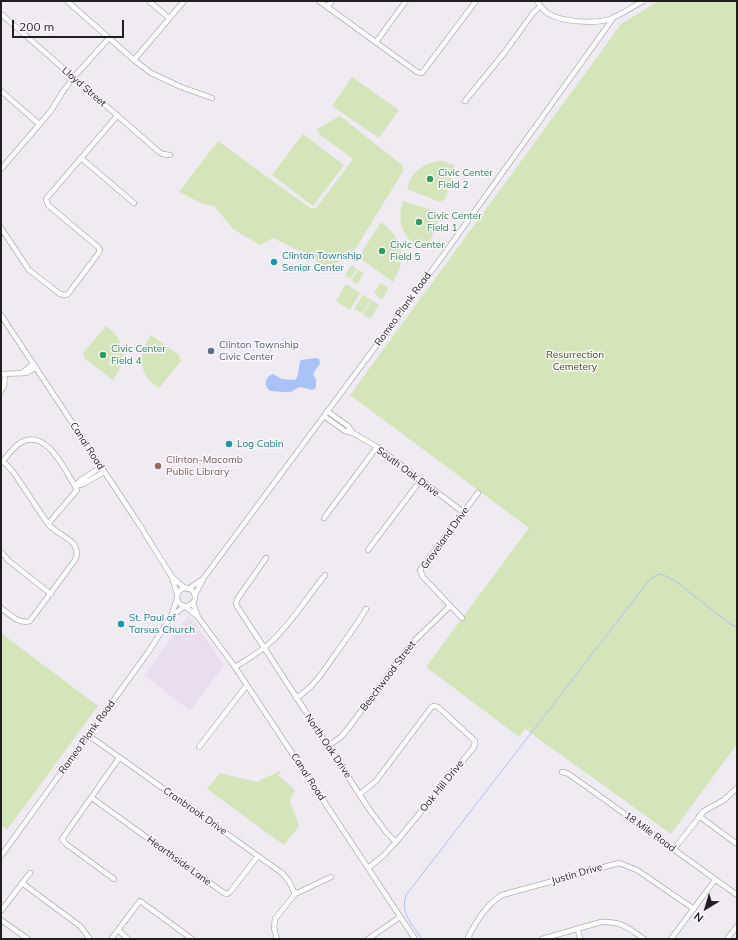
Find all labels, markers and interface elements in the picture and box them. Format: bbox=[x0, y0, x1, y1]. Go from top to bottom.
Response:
scale bar bbox=[14, 12, 126, 38]
text: 200 m bbox=[19, 19, 54, 34]
street label: Lloyd Street bbox=[59, 64, 109, 110]
place label: Civic Center Field 2 bbox=[438, 167, 493, 190]
marker: Civic Center Field 2 bbox=[425, 174, 435, 184]
place label: Civic Center Field 1 bbox=[427, 210, 482, 234]
marker: Civic Center Field 1 bbox=[414, 217, 424, 227]
place label: Civic Center Field 5 bbox=[390, 239, 445, 262]
marker: Civic Center Field 5 bbox=[377, 246, 387, 256]
place label: Clinton Township Senior Center bbox=[282, 250, 362, 274]
marker: Clinton Township Senior Center bbox=[269, 257, 279, 267]
street label: Romeo Plank Road bbox=[372, 270, 434, 348]
place label: Clinton Township Civic Center bbox=[219, 339, 299, 362]
place label: Civic Center Field 4 bbox=[111, 343, 166, 366]
marker: Clinton Township Civic Center bbox=[206, 346, 216, 356]
park label: Resurrection Cemetery bbox=[546, 349, 604, 372]
marker: Civic Center Field 4 bbox=[98, 350, 108, 360]
street label: Canal Road bbox=[67, 420, 107, 472]
place label: Log Cabin bbox=[237, 438, 284, 450]
marker: Log Cabin bbox=[224, 439, 234, 449]
street label: South Oak Drive bbox=[374, 445, 442, 499]
place label: Clinton-Macomb Public Library bbox=[166, 454, 243, 478]
marker: Clinton-Macomb Public Library bbox=[153, 461, 163, 471]
street label: Groveland Drive bbox=[418, 504, 472, 572]
place label: St. Paul of Tarsus Church bbox=[129, 612, 195, 636]
marker: St. Paul of Tarsus Church bbox=[116, 619, 126, 629]
street label: Beechwood Street bbox=[358, 639, 418, 713]
street label: Romeo Plank Road bbox=[56, 698, 118, 776]
street label: North Oak Drive bbox=[302, 712, 354, 780]
street label: Canal Road bbox=[288, 751, 328, 803]
street label: Oak Hill Drive bbox=[417, 758, 467, 814]
street label: Cranbrook Drive bbox=[161, 785, 229, 837]
street label: 18 Mile Road bbox=[622, 809, 678, 855]
street label: Hearthside Lane bbox=[145, 834, 213, 888]
street label: Justin Drive bbox=[550, 861, 604, 887]
north arrow bbox=[686, 888, 726, 928]
text: N bbox=[691, 909, 706, 926]

